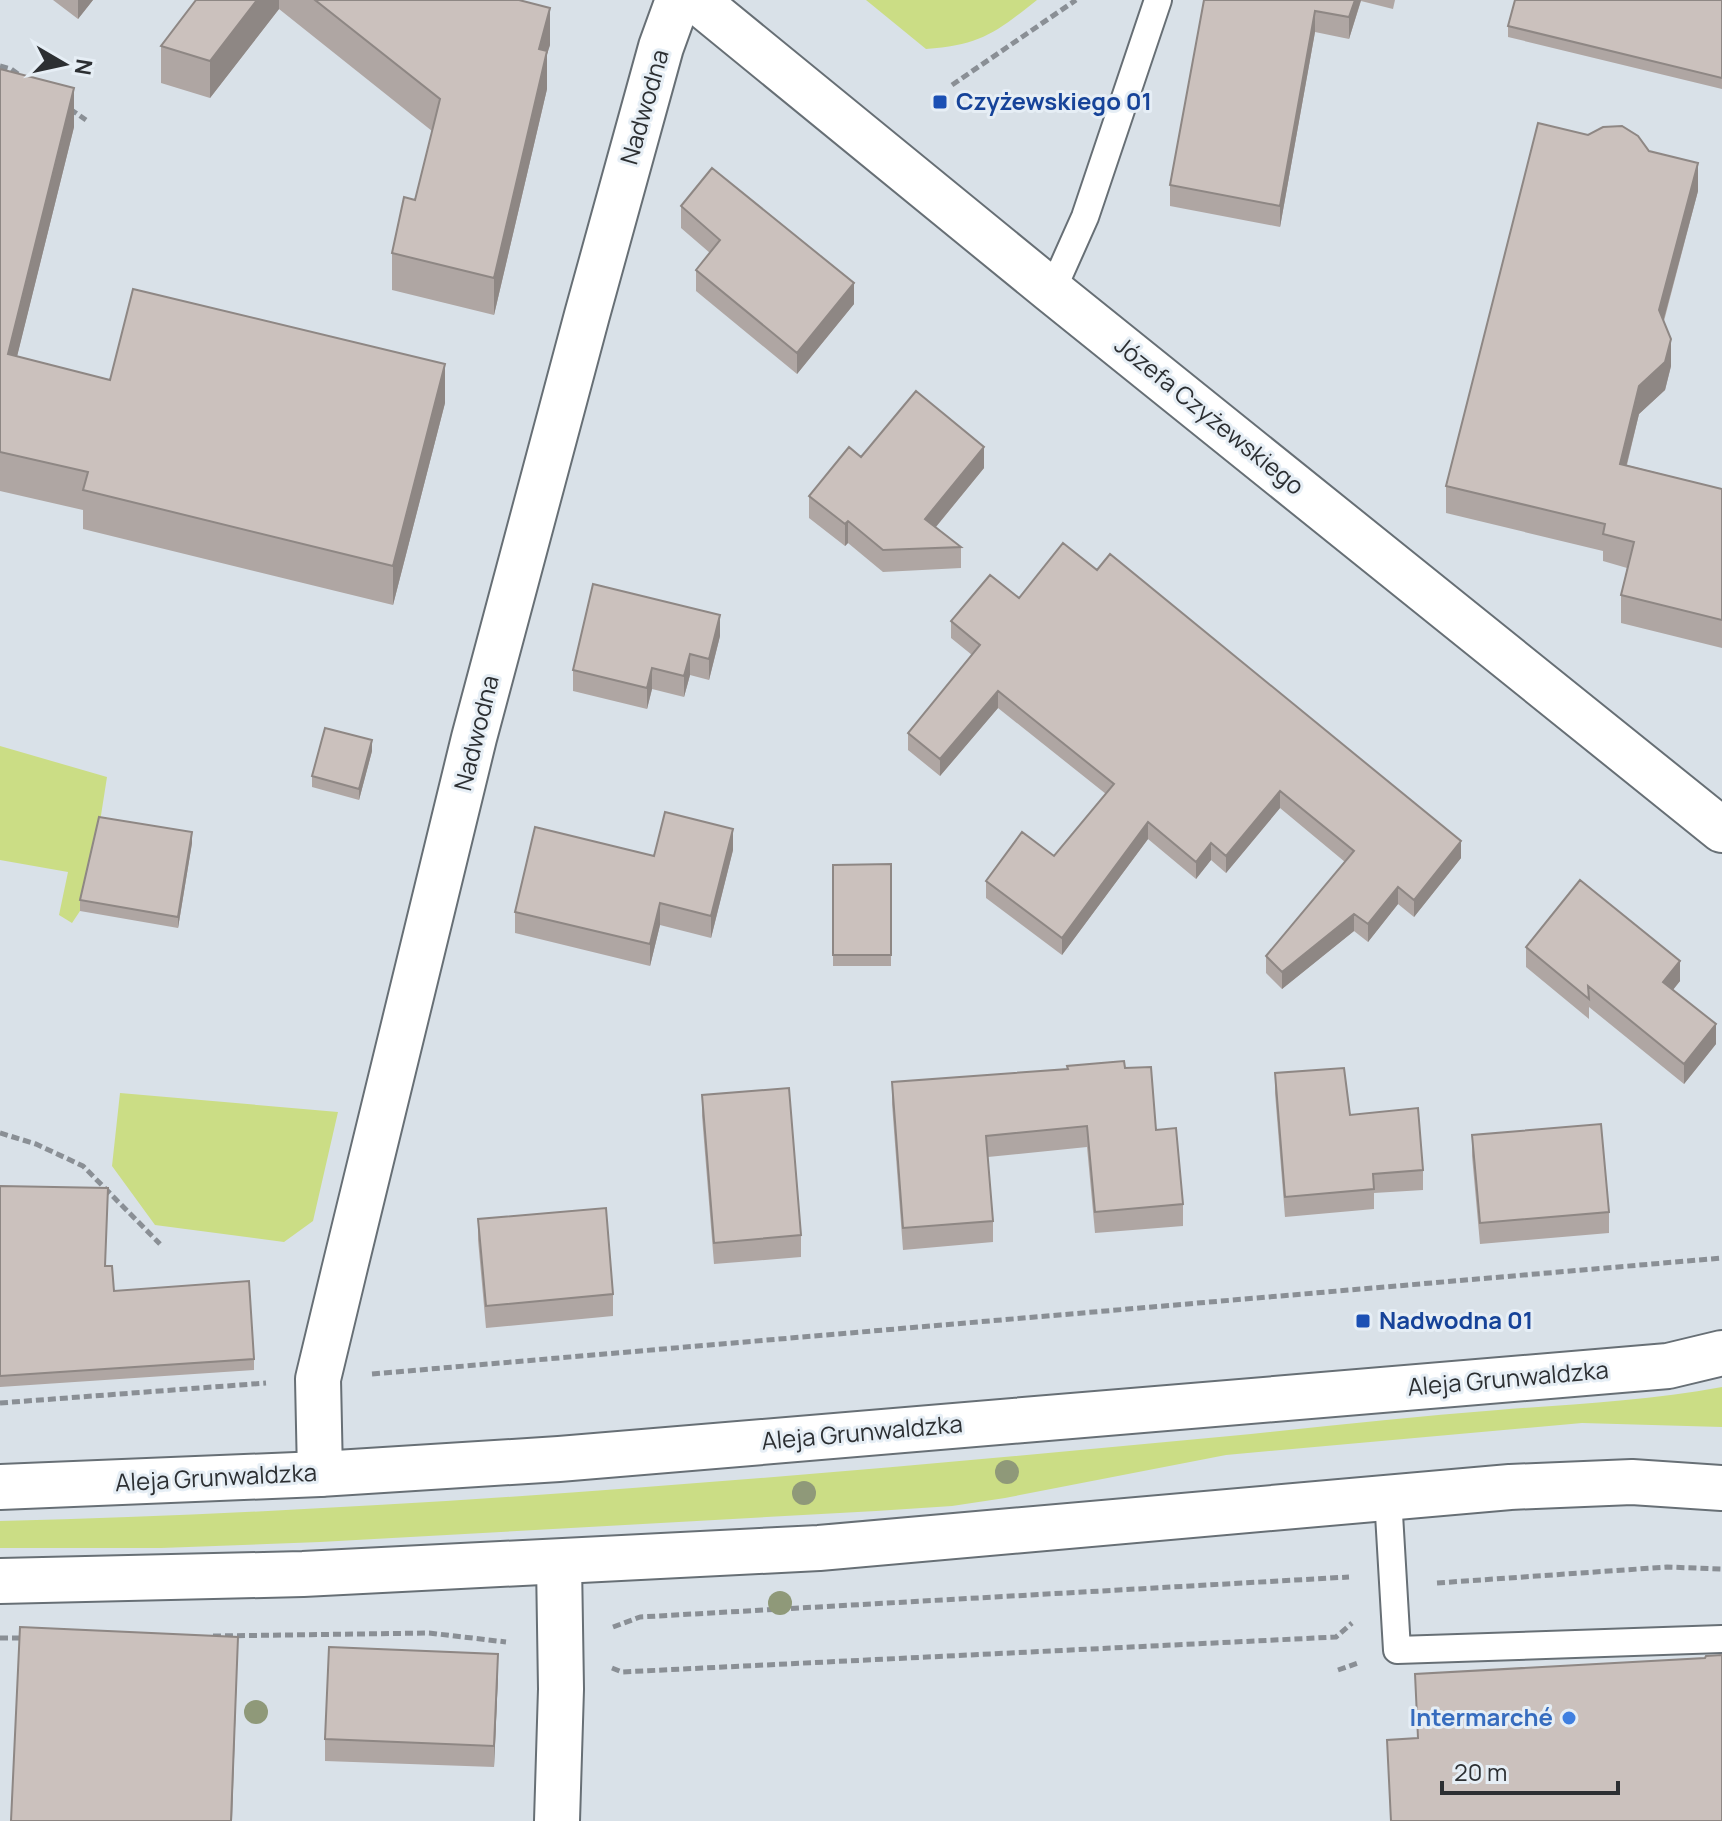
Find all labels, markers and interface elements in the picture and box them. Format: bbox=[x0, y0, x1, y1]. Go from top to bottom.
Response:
north arrow bbox=[24, 24, 104, 104]
street label: Nadwodna bbox=[611, 45, 676, 168]
text: N bbox=[68, 57, 100, 77]
place label: Czyżewskiego 01 bbox=[956, 84, 1152, 117]
marker: Czyżewskiego 01 bbox=[931, 93, 949, 111]
street label: Józefa Czyżewskiego bbox=[1108, 328, 1312, 502]
street label: Nadwodna bbox=[445, 671, 506, 794]
place label: Nadwodna 01 bbox=[1379, 1303, 1533, 1336]
marker: Nadwodna 01 bbox=[1354, 1312, 1372, 1330]
street label: Aleja Grunwaldzka bbox=[1406, 1352, 1610, 1403]
street label: Aleja Grunwaldzka bbox=[760, 1406, 964, 1457]
street label: Aleja Grunwaldzka bbox=[114, 1455, 318, 1498]
place label: Intermarché bbox=[1409, 1700, 1553, 1733]
marker: Intermarché bbox=[1560, 1709, 1578, 1727]
scale bar bbox=[1442, 1745, 1618, 1795]
text: 20 m bbox=[1454, 1755, 1507, 1788]

